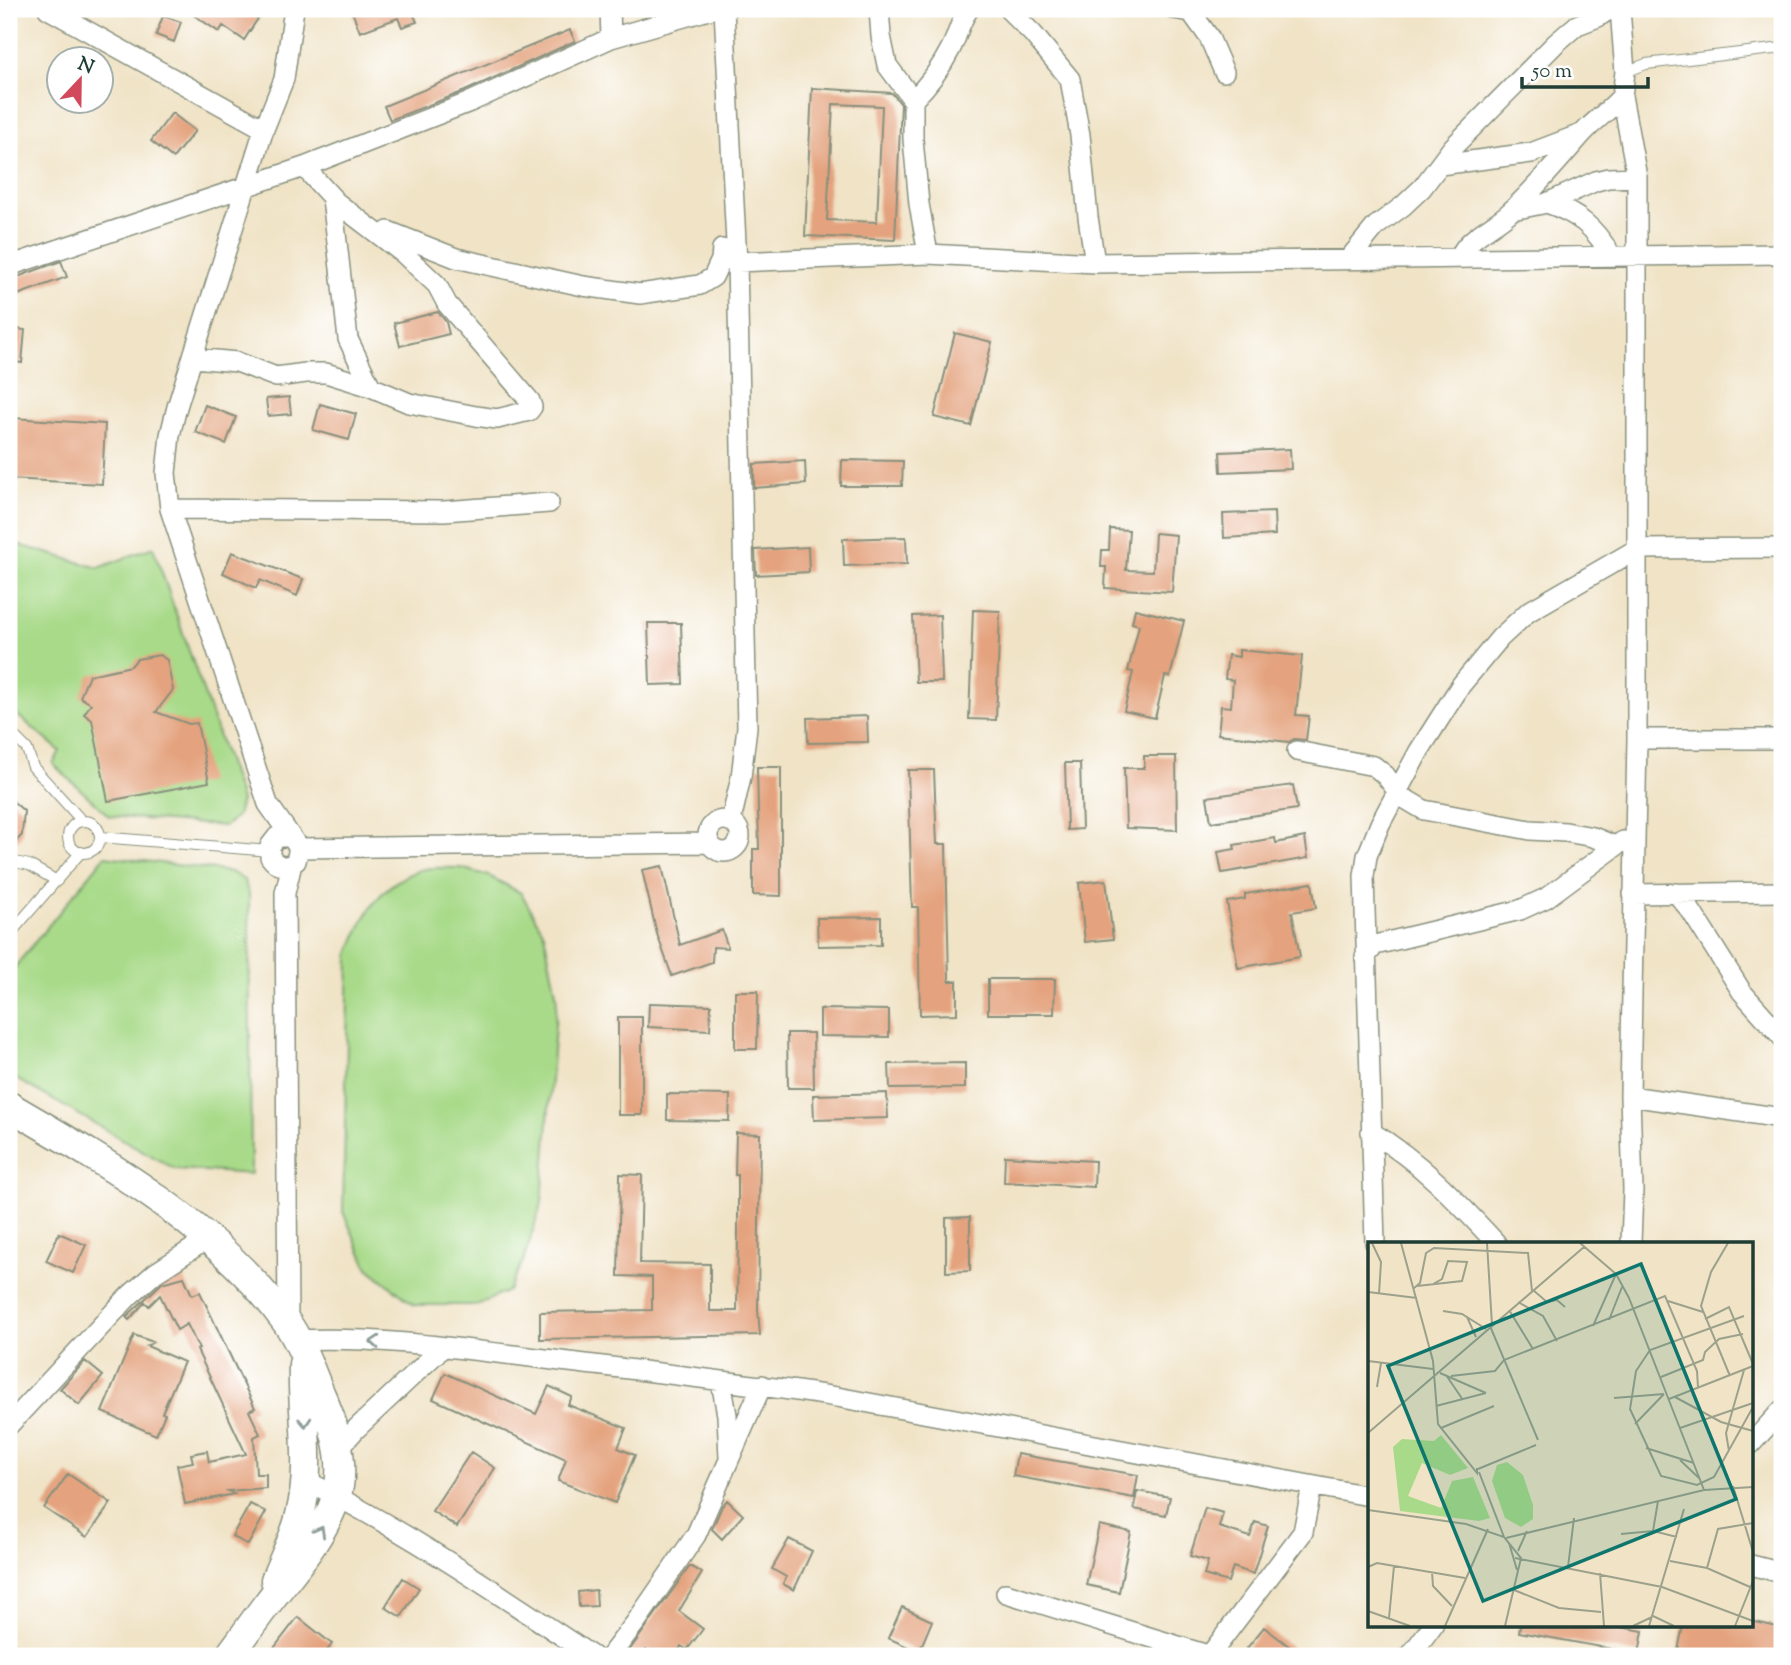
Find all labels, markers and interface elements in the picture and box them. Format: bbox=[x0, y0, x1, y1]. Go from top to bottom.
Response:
north arrow bbox=[46, 46, 116, 116]
scale bar bbox=[1522, 46, 1648, 90]
text: N bbox=[73, 51, 98, 82]
text: 50 m bbox=[1531, 57, 1572, 87]
inset map bbox=[1368, 1242, 1752, 1626]
one-way arrow bbox=[369, 1335, 380, 1350]
one-way arrow bbox=[297, 1417, 312, 1428]
one-way arrow bbox=[312, 1526, 325, 1539]

